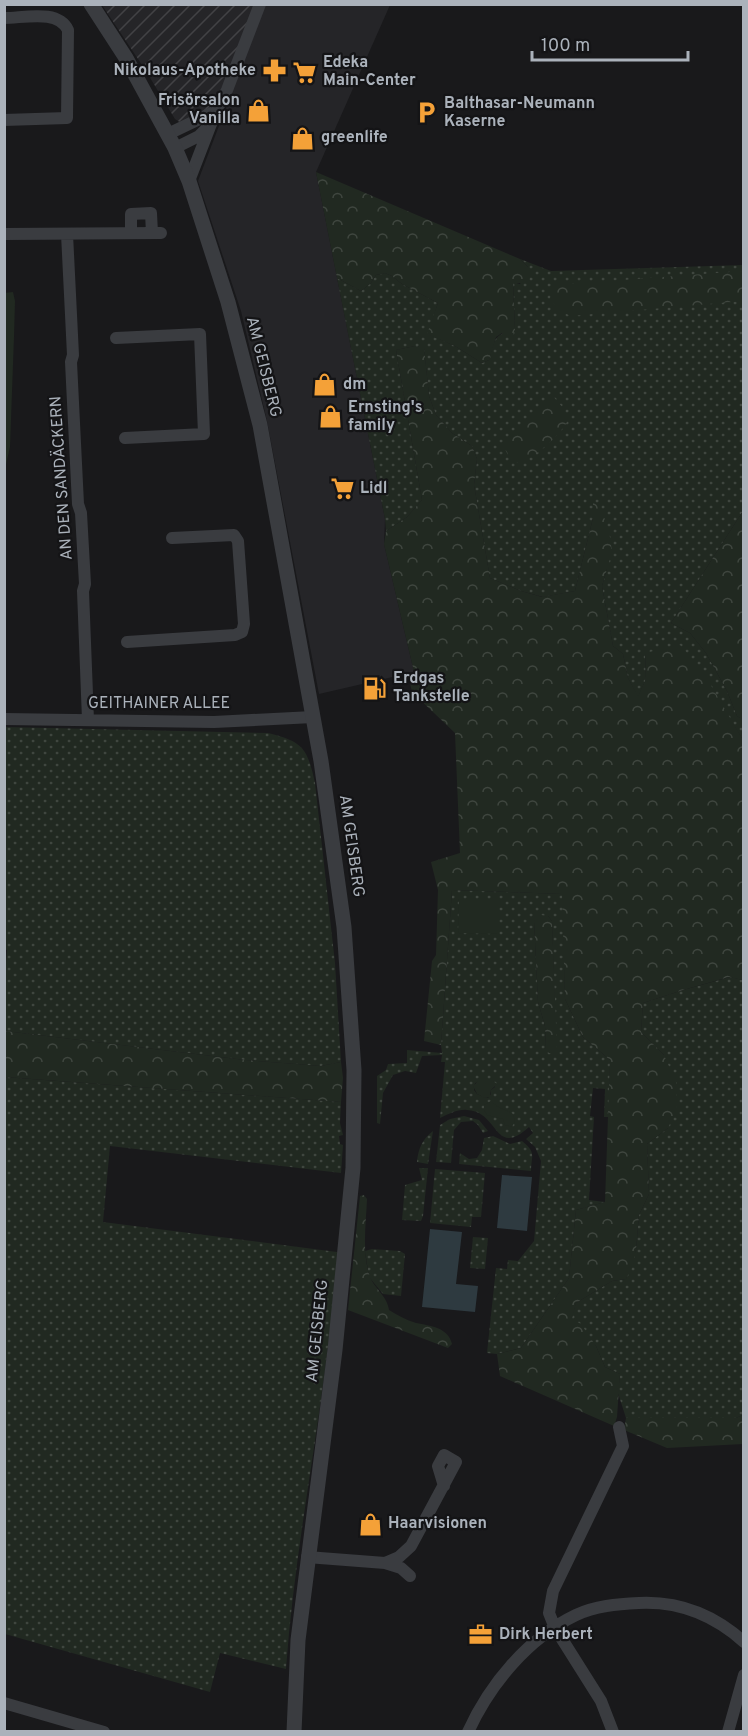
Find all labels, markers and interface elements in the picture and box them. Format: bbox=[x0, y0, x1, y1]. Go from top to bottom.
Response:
scale bar bbox=[532, 24, 688, 62]
text: 100 m bbox=[541, 35, 590, 58]
place label: Edeka Main-Center bbox=[323, 53, 416, 91]
pharmacy icon: Nikolaus-Apotheke bbox=[261, 58, 287, 84]
supermarket icon: Edeka Main-Center bbox=[292, 59, 318, 85]
place label: Nikolaus-Apotheke bbox=[113, 61, 256, 81]
place label: Frisörsalon Vanilla bbox=[158, 91, 240, 129]
place label: Balthasar-Neumann Kaserne bbox=[444, 94, 595, 132]
shop icon: Frisörsalon Vanilla bbox=[245, 97, 271, 123]
parking icon: Balthasar-Neumann Kaserne bbox=[413, 100, 439, 126]
shop icon: greenlife bbox=[290, 125, 316, 151]
place label: greenlife bbox=[321, 128, 388, 148]
street label: AM GEISBERG bbox=[241, 315, 285, 419]
shop icon: dm bbox=[312, 372, 338, 398]
place label: dm bbox=[343, 375, 366, 395]
street label: AN DEN SANDÄCKERN bbox=[45, 395, 78, 561]
place label: Ernsting's family bbox=[348, 398, 423, 436]
shop icon: Ernsting's family bbox=[317, 404, 343, 430]
supermarket icon: Lidl bbox=[329, 476, 355, 502]
place label: Lidl bbox=[360, 479, 387, 499]
place label: Erdgas Tankstelle bbox=[393, 669, 470, 707]
fuel station icon: Erdgas Tankstelle bbox=[362, 675, 388, 701]
street label: GEITHAINER ALLEE bbox=[88, 694, 230, 714]
street label: AM GEISBERG bbox=[334, 794, 368, 898]
street label: AM GEISBERG bbox=[303, 1279, 333, 1383]
shop icon: Haarvisionen bbox=[357, 1511, 383, 1537]
place label: Haarvisionen bbox=[388, 1514, 487, 1534]
office icon: Dirk Herbert bbox=[468, 1622, 494, 1648]
place label: Dirk Herbert bbox=[499, 1625, 593, 1645]

